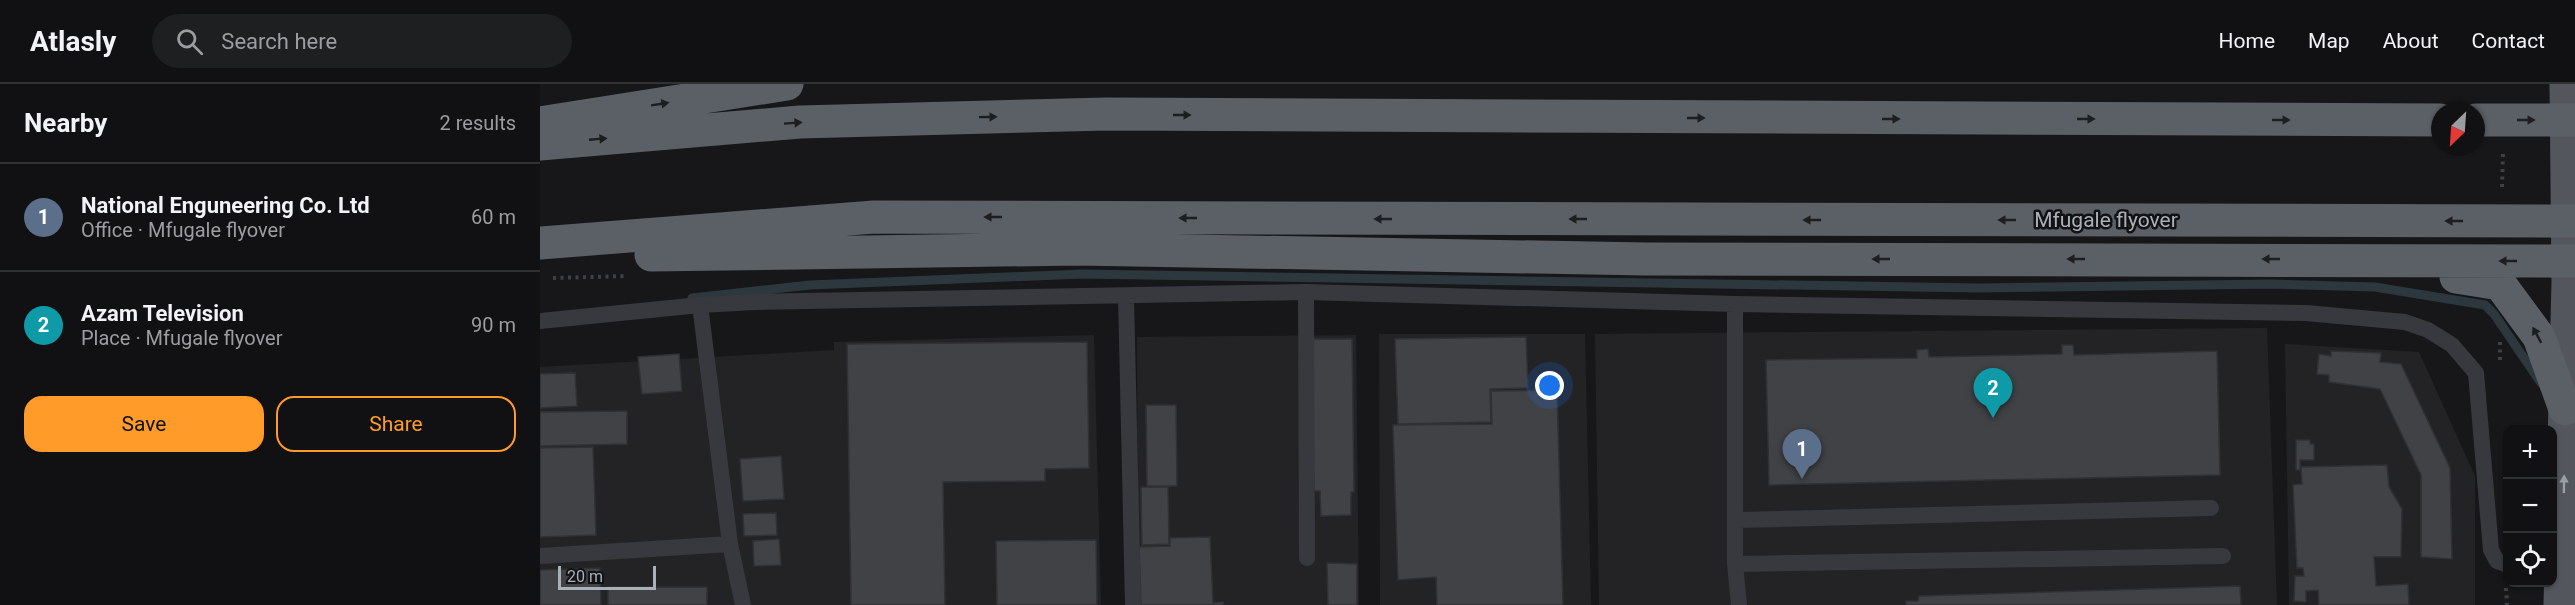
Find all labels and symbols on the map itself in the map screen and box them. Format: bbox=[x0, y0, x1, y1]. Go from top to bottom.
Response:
one-way arrow bbox=[651, 100, 670, 109]
north arrow bbox=[2431, 102, 2485, 156]
one-way arrow bbox=[1173, 110, 1192, 120]
one-way arrow bbox=[978, 113, 997, 122]
one-way arrow bbox=[1686, 113, 1705, 123]
one-way arrow bbox=[1881, 114, 1900, 124]
one-way arrow bbox=[2076, 114, 2095, 124]
one-way arrow bbox=[2271, 115, 2290, 125]
one-way arrow bbox=[2516, 115, 2535, 125]
one-way arrow bbox=[783, 118, 802, 128]
one-way arrow bbox=[589, 134, 608, 144]
street label: Mfugale flyover bbox=[2034, 208, 2178, 232]
one-way arrow bbox=[984, 212, 1003, 222]
one-way arrow bbox=[1179, 213, 1198, 223]
one-way arrow bbox=[1374, 214, 1393, 224]
one-way arrow bbox=[1569, 214, 1588, 224]
one-way arrow bbox=[1802, 215, 1821, 225]
one-way arrow bbox=[1997, 215, 2016, 225]
one-way arrow bbox=[2444, 216, 2463, 226]
one-way arrow bbox=[1872, 254, 1891, 264]
one-way arrow bbox=[2067, 254, 2086, 264]
one-way arrow bbox=[2262, 254, 2281, 264]
one-way arrow bbox=[2499, 256, 2518, 266]
one-way arrow bbox=[2532, 326, 2542, 344]
pin: 2 bbox=[1974, 368, 2012, 418]
your location bbox=[1535, 371, 1564, 400]
pin: 1 bbox=[1782, 430, 1822, 479]
one-way arrow bbox=[2559, 474, 2568, 493]
scale bar bbox=[558, 563, 656, 590]

